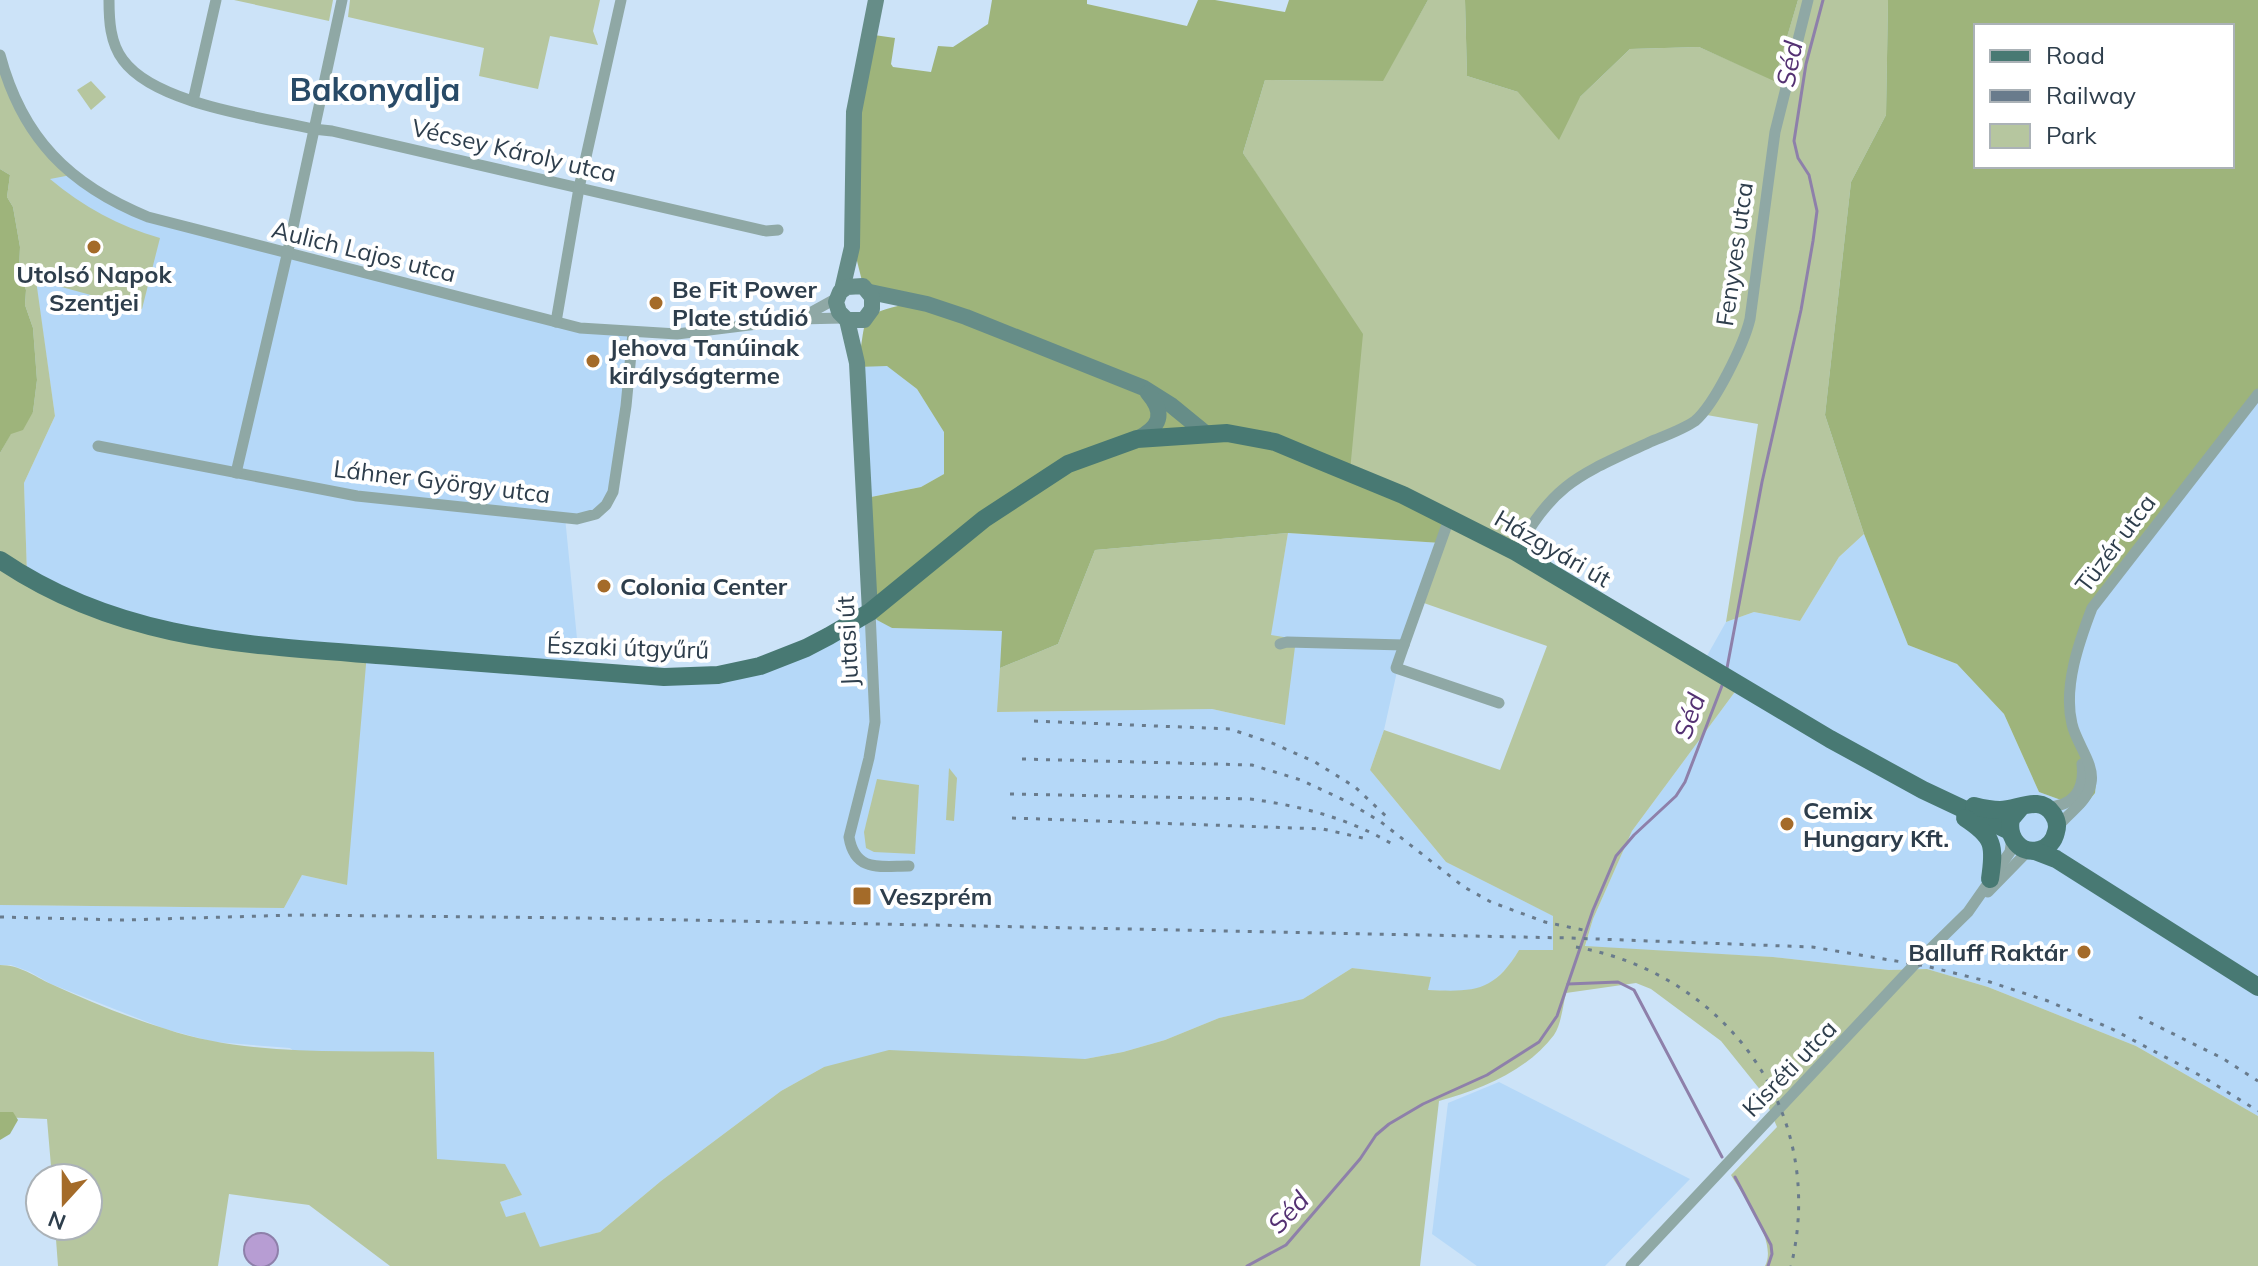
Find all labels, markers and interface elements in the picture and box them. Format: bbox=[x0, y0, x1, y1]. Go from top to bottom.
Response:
legend bbox=[1974, 24, 2234, 168]
water label: Séd bbox=[1768, 38, 1810, 90]
text: Road bbox=[2046, 40, 2105, 70]
district label: Bakonyalja bbox=[290, 69, 460, 109]
text: Railway bbox=[2046, 80, 2136, 110]
street label: Vécsey Károly utca bbox=[409, 112, 619, 188]
text: Park bbox=[2046, 120, 2097, 150]
street label: Fenyves utca bbox=[1709, 180, 1759, 328]
street label: Aulich Lajos utca bbox=[269, 214, 459, 288]
marker: Utolsó Napok Szentjei bbox=[85, 238, 103, 256]
place label: Utolsó Napok Szentjei bbox=[16, 259, 172, 317]
place label: Be Fit Power Plate stúdió bbox=[672, 274, 817, 332]
marker: Be Fit Power Plate stúdió bbox=[647, 294, 665, 312]
place label: Jehova Tanúinak királyságterme bbox=[609, 332, 800, 390]
marker: Jehova Tanúinak királyságterme bbox=[584, 352, 602, 370]
street label: Láhner György utca bbox=[332, 453, 552, 509]
street label: Tüzér utca bbox=[2068, 488, 2162, 598]
street label: Házgyári út bbox=[1489, 503, 1617, 593]
place label: Colonia Center bbox=[620, 571, 788, 601]
marker: Colonia Center bbox=[595, 577, 613, 595]
street label: Jutasi út bbox=[830, 595, 864, 687]
street label: Északi útgyűrű bbox=[546, 629, 710, 665]
water label: Séd bbox=[1666, 688, 1712, 743]
place label: Cemix Hungary Kft. bbox=[1803, 795, 1949, 853]
marker: Cemix Hungary Kft. bbox=[1778, 815, 1796, 833]
place label: Veszprém bbox=[879, 881, 992, 911]
marker: Veszprém bbox=[851, 885, 873, 907]
place label: Balluff Raktár bbox=[1908, 937, 2069, 967]
marker: Balluff Raktár bbox=[2075, 943, 2093, 961]
street label: Kisréti utca bbox=[1735, 1013, 1843, 1123]
north arrow bbox=[24, 1162, 104, 1242]
water label: Séd bbox=[1260, 1184, 1316, 1240]
text: N bbox=[44, 1205, 70, 1237]

